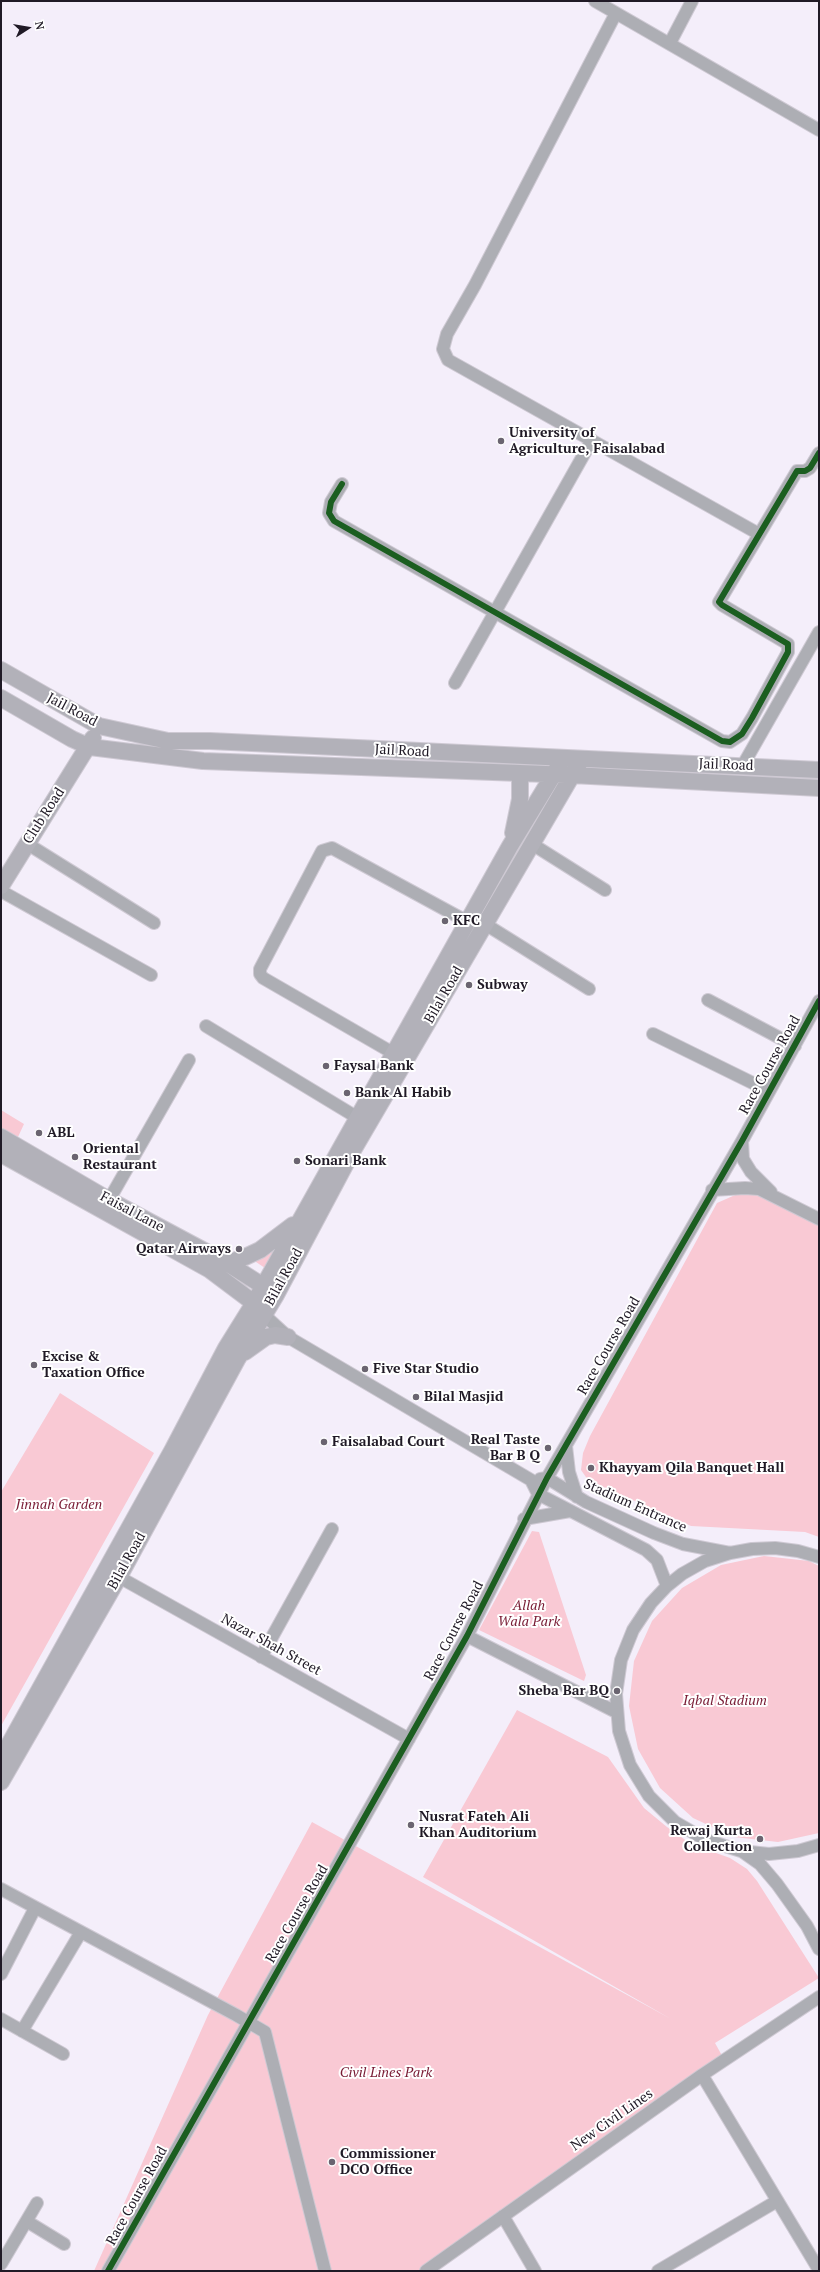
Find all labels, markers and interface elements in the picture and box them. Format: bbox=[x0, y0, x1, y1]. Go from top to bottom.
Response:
north arrow bbox=[8, 8, 48, 48]
text: N bbox=[32, 20, 47, 31]
place label: University of Agriculture, Faisalabad bbox=[509, 425, 665, 458]
marker: University of Agriculture, Faisalabad bbox=[496, 436, 506, 446]
street label: Jail Road bbox=[44, 690, 100, 730]
street label: Jail Road bbox=[374, 741, 430, 761]
street label: Jail Road bbox=[698, 756, 754, 774]
street label: Club Road bbox=[20, 785, 68, 847]
place label: KFC bbox=[453, 913, 480, 929]
marker: KFC bbox=[440, 916, 450, 926]
street label: Bilal Road bbox=[421, 964, 467, 1026]
place label: Subway bbox=[477, 977, 528, 993]
marker: Subway bbox=[464, 980, 474, 990]
street label: Race Course Road bbox=[736, 1013, 804, 1117]
place label: Faysal Bank bbox=[334, 1058, 414, 1074]
marker: Faysal Bank bbox=[321, 1061, 331, 1071]
place label: Bank Al Habib bbox=[355, 1085, 451, 1101]
marker: Bank Al Habib bbox=[342, 1088, 352, 1098]
place label: ABL bbox=[47, 1125, 74, 1141]
marker: ABL bbox=[34, 1128, 44, 1138]
place label: Oriental Restaurant bbox=[83, 1141, 157, 1174]
marker: Oriental Restaurant bbox=[70, 1152, 80, 1162]
place label: Sonari Bank bbox=[305, 1153, 386, 1169]
marker: Sonari Bank bbox=[292, 1156, 302, 1166]
street label: Faisal Lane bbox=[97, 1188, 167, 1236]
place label: Qatar Airways bbox=[136, 1241, 231, 1257]
marker: Qatar Airways bbox=[234, 1244, 244, 1254]
street label: Bilal Road bbox=[261, 1245, 307, 1309]
street label: Race Course Road bbox=[574, 1294, 644, 1398]
place label: Excise & Taxation Office bbox=[42, 1349, 145, 1382]
marker: Excise & Taxation Office bbox=[29, 1360, 39, 1370]
place label: Five Star Studio bbox=[373, 1361, 479, 1377]
marker: Five Star Studio bbox=[360, 1364, 370, 1374]
place label: Bilal Masjid bbox=[424, 1389, 503, 1405]
marker: Bilal Masjid bbox=[411, 1392, 421, 1402]
place label: Real Taste Bar B Q bbox=[471, 1432, 540, 1464]
place label: Faisalabad Court bbox=[332, 1434, 445, 1450]
marker: Faisalabad Court bbox=[319, 1437, 329, 1447]
marker: Real Taste Bar B Q bbox=[543, 1443, 553, 1453]
place label: Khayyam Qila Banquet Hall bbox=[599, 1460, 784, 1476]
marker: Khayyam Qila Banquet Hall bbox=[586, 1463, 596, 1473]
street label: Stadium Entrance bbox=[581, 1476, 689, 1536]
park label: Jinnah Garden bbox=[16, 1497, 102, 1513]
street label: Bilal Road bbox=[104, 1529, 150, 1593]
street label: Race Course Road bbox=[421, 1578, 487, 1684]
park label: Allah Wala Park bbox=[498, 1598, 560, 1630]
street label: Nazar Shah Street bbox=[218, 1611, 324, 1679]
place label: Sheba Bar BQ bbox=[519, 1683, 609, 1699]
marker: Sheba Bar BQ bbox=[612, 1686, 622, 1696]
park label: Iqbal Stadium bbox=[683, 1693, 767, 1709]
place label: Nusrat Fateh Ali Khan Auditorium bbox=[419, 1809, 537, 1842]
marker: Nusrat Fateh Ali Khan Auditorium bbox=[406, 1820, 416, 1830]
place label: Rewaj Kurta Collection bbox=[670, 1823, 752, 1856]
marker: Rewaj Kurta Collection bbox=[755, 1834, 765, 1844]
street label: Race Course Road bbox=[262, 1862, 332, 1966]
park label: Civil Lines Park bbox=[340, 2065, 432, 2081]
street label: New Civil Lines bbox=[568, 2085, 656, 2155]
street label: Race Course Road bbox=[103, 2144, 171, 2248]
place label: Commissioner DCO Office bbox=[340, 2146, 436, 2178]
marker: Commissioner DCO Office bbox=[327, 2157, 337, 2167]

